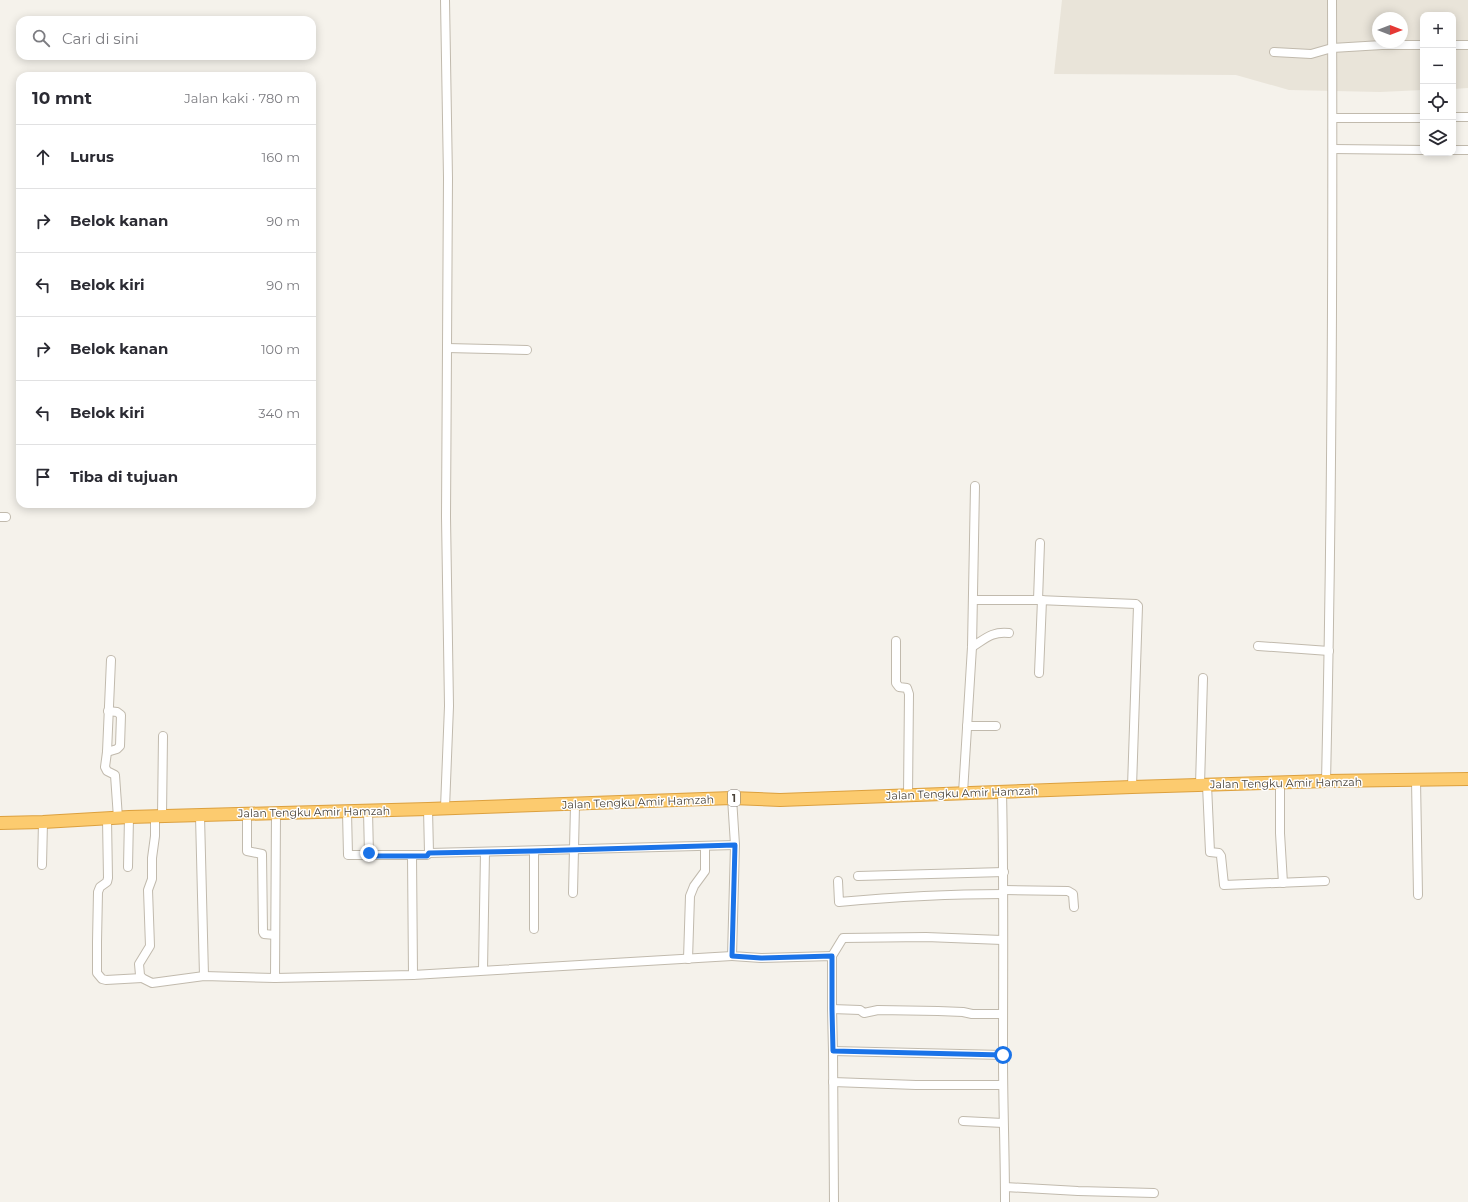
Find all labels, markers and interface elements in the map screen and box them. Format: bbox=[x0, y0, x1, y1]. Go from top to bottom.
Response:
north arrow bbox=[1372, 12, 1408, 48]
map controls bbox=[1420, 12, 1456, 156]
button: + bbox=[1420, 12, 1456, 48]
search box bbox=[16, 16, 316, 60]
icon: search bbox=[30, 27, 52, 49]
text: Cari di sini bbox=[62, 29, 139, 48]
button: − bbox=[1420, 48, 1456, 84]
button: locate bbox=[1420, 84, 1456, 120]
text: 10 mnt bbox=[32, 88, 92, 108]
text: Jalan kaki · 780 m bbox=[184, 90, 300, 106]
button: layers bbox=[1420, 120, 1456, 156]
icon: ahead bbox=[32, 146, 54, 168]
text: Lurus bbox=[70, 147, 114, 166]
text: 160 m bbox=[262, 149, 300, 165]
icon: right bbox=[32, 210, 54, 232]
text: Belok kanan bbox=[70, 211, 168, 230]
text: 90 m bbox=[266, 213, 300, 229]
icon: left bbox=[32, 274, 54, 296]
text: Belok kiri bbox=[70, 275, 145, 294]
text: 90 m bbox=[266, 277, 300, 293]
icon: right bbox=[32, 338, 54, 360]
text: Belok kanan bbox=[70, 339, 168, 358]
text: 100 m bbox=[261, 341, 300, 357]
icon: left bbox=[32, 402, 54, 424]
text: Belok kiri bbox=[70, 403, 145, 422]
text: 340 m bbox=[258, 405, 300, 421]
icon: arrive bbox=[32, 466, 54, 488]
text: Tiba di tujuan bbox=[70, 467, 178, 486]
street label: Jalan Tengku Amir Hamzah bbox=[1209, 775, 1362, 791]
street label: Jalan Tengku Amir Hamzah bbox=[885, 783, 1038, 803]
road number: 1 bbox=[728, 790, 740, 806]
street label: Jalan Tengku Amir Hamzah bbox=[561, 792, 714, 812]
street label: Jalan Tengku Amir Hamzah bbox=[237, 804, 390, 820]
route end bbox=[360, 844, 378, 862]
route start bbox=[994, 1046, 1012, 1064]

